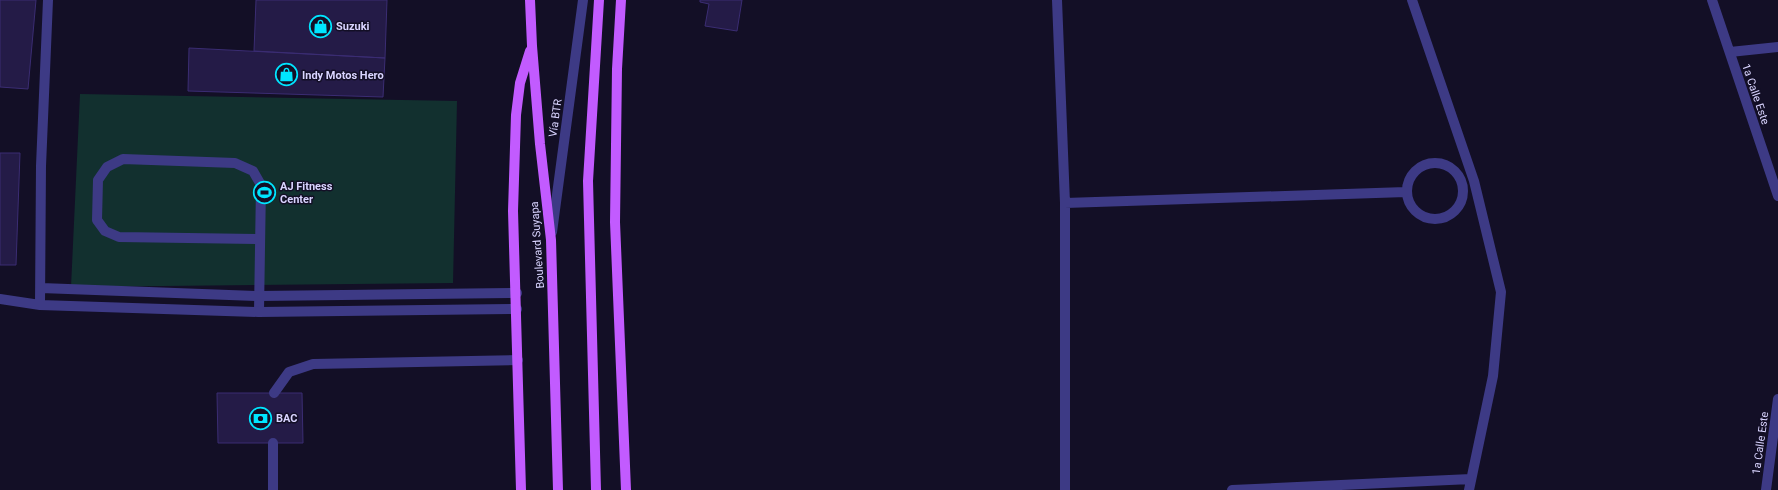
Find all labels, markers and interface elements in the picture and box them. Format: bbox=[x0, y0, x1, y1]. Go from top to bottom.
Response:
shop icon: Suzuki bbox=[308, 13, 334, 39]
place label: Suzuki bbox=[336, 20, 370, 33]
shop icon: Indy Motos Hero bbox=[273, 62, 299, 88]
street label: 1a Calle Este bbox=[1739, 62, 1772, 126]
place label: Indy Motos Hero bbox=[302, 69, 384, 82]
street label: Vía BTR bbox=[546, 98, 565, 138]
sports icon: AJ Fitness Center bbox=[252, 179, 278, 205]
place label: AJ Fitness Center bbox=[280, 180, 333, 206]
street label: Boulevard Suyapa bbox=[528, 201, 547, 289]
bank icon: BAC bbox=[247, 405, 273, 431]
street label: 1a Calle Este bbox=[1750, 411, 1771, 475]
place label: BAC bbox=[276, 412, 298, 425]

